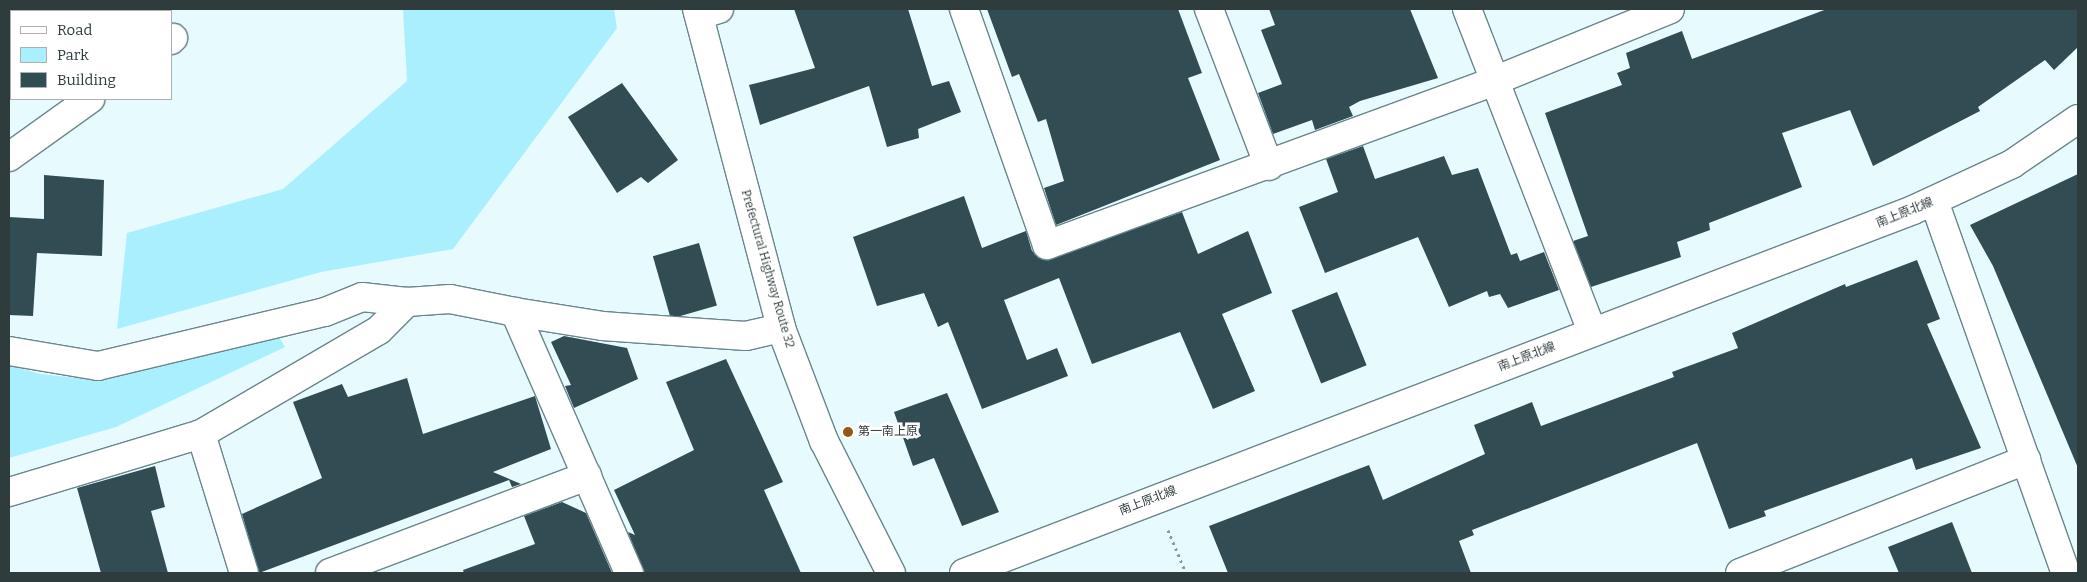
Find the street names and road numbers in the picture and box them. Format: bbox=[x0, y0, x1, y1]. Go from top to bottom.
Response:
street label: Prefectural Highway Route 32 bbox=[737, 188, 797, 350]
street label: 南上原北線 bbox=[1874, 195, 1936, 231]
street label: 南上原北線 bbox=[1496, 340, 1558, 374]
street label: 南上原北線 bbox=[1117, 484, 1179, 518]

